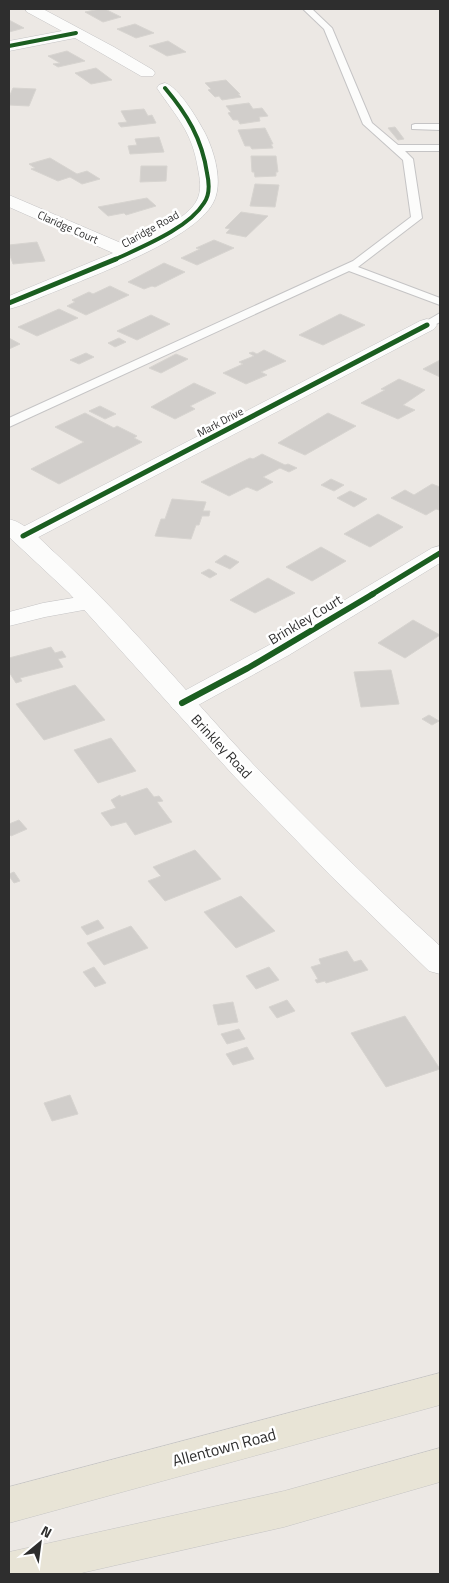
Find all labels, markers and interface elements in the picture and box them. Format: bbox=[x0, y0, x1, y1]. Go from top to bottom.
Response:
street label: Claridge Court bbox=[35, 206, 101, 248]
street label: Claridge Road bbox=[118, 207, 182, 251]
street label: Mark Drive bbox=[194, 403, 246, 441]
street label: Brinkley Court bbox=[264, 589, 346, 649]
street label: Brinkley Road bbox=[187, 709, 257, 783]
street label: Allentown Road bbox=[169, 1422, 279, 1472]
north arrow bbox=[15, 1518, 65, 1568]
text: N bbox=[37, 1520, 56, 1543]

